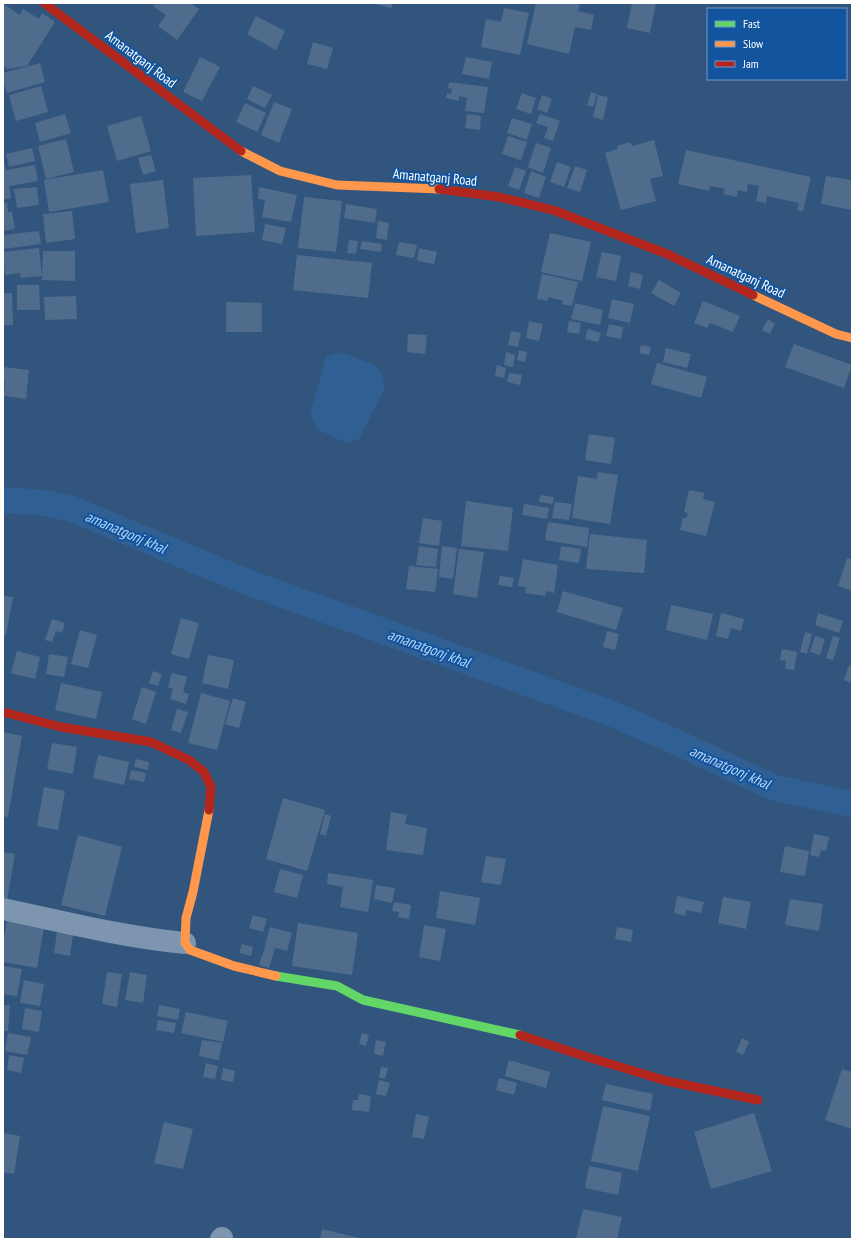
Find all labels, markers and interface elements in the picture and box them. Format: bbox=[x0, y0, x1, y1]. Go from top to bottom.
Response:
legend bbox=[707, 8, 847, 80]
text: Fast bbox=[743, 16, 761, 31]
street label: Amanatganj Road bbox=[102, 26, 180, 92]
text: Slow bbox=[743, 36, 764, 51]
text: Jam bbox=[742, 56, 759, 71]
street label: Amanatganj Road bbox=[392, 164, 478, 190]
street label: Amanatganj Road bbox=[704, 250, 788, 302]
water label: amanatgonj khal bbox=[83, 506, 171, 558]
water label: amanatgonj khal bbox=[385, 624, 474, 672]
water label: amanatgonj khal bbox=[687, 741, 775, 794]

